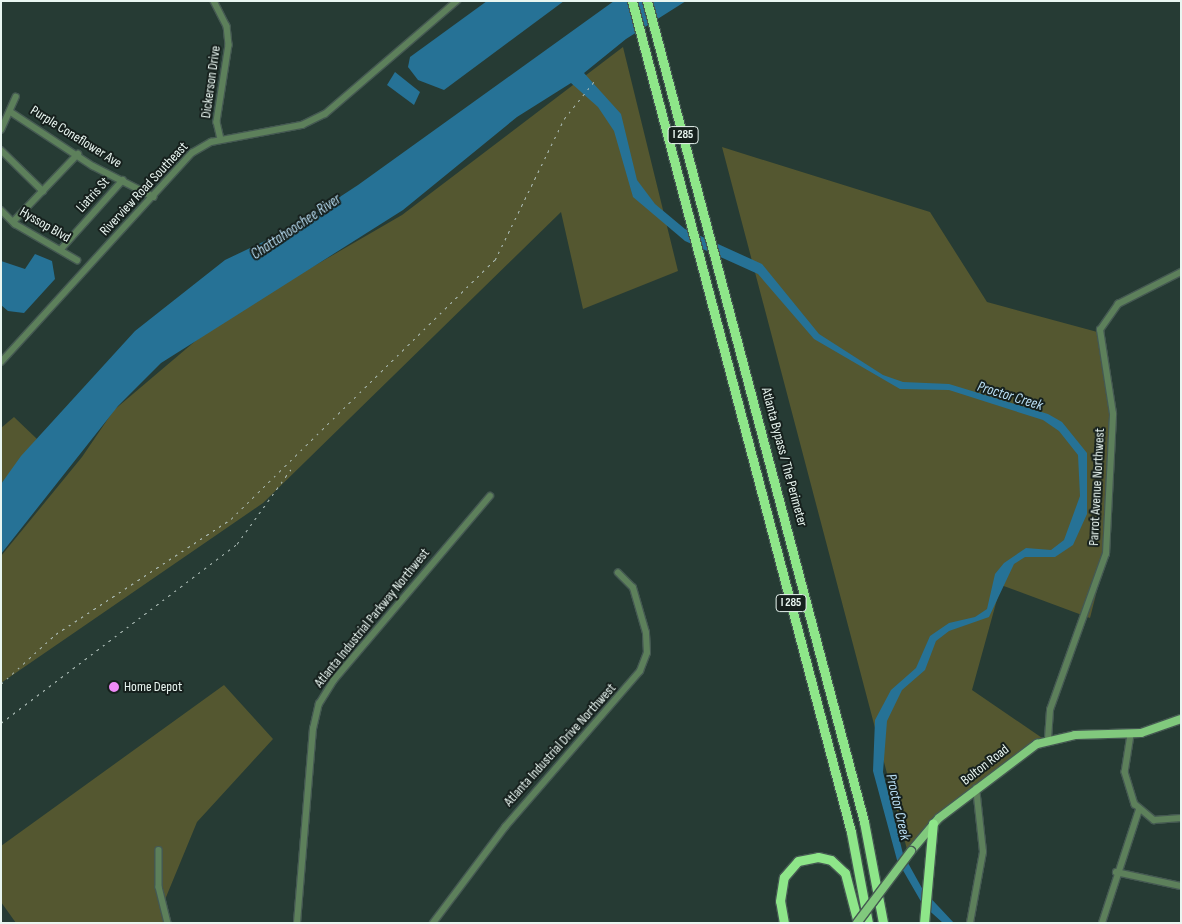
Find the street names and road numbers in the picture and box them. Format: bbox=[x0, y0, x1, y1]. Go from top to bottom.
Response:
street label: Dickerson Drive bbox=[198, 45, 224, 119]
street label: Purple Coneflower Ave bbox=[27, 102, 125, 172]
road number: I 285 bbox=[667, 126, 699, 144]
street label: Riverview Road Southeast bbox=[96, 139, 192, 239]
street label: Liatris St bbox=[73, 174, 113, 216]
street label: Hyssop Blvd bbox=[16, 204, 74, 246]
street label: Atlanta Bypass / The Perimeter bbox=[757, 386, 811, 528]
street label: Parrot Avenue Northwest bbox=[1086, 428, 1108, 546]
street label: Atlanta Industrial Parkway Northwest bbox=[311, 545, 433, 691]
road number: I 285 bbox=[775, 594, 807, 612]
street label: Atlanta Industrial Drive Northwest bbox=[500, 680, 620, 810]
street label: Bolton Road bbox=[958, 741, 1012, 789]

